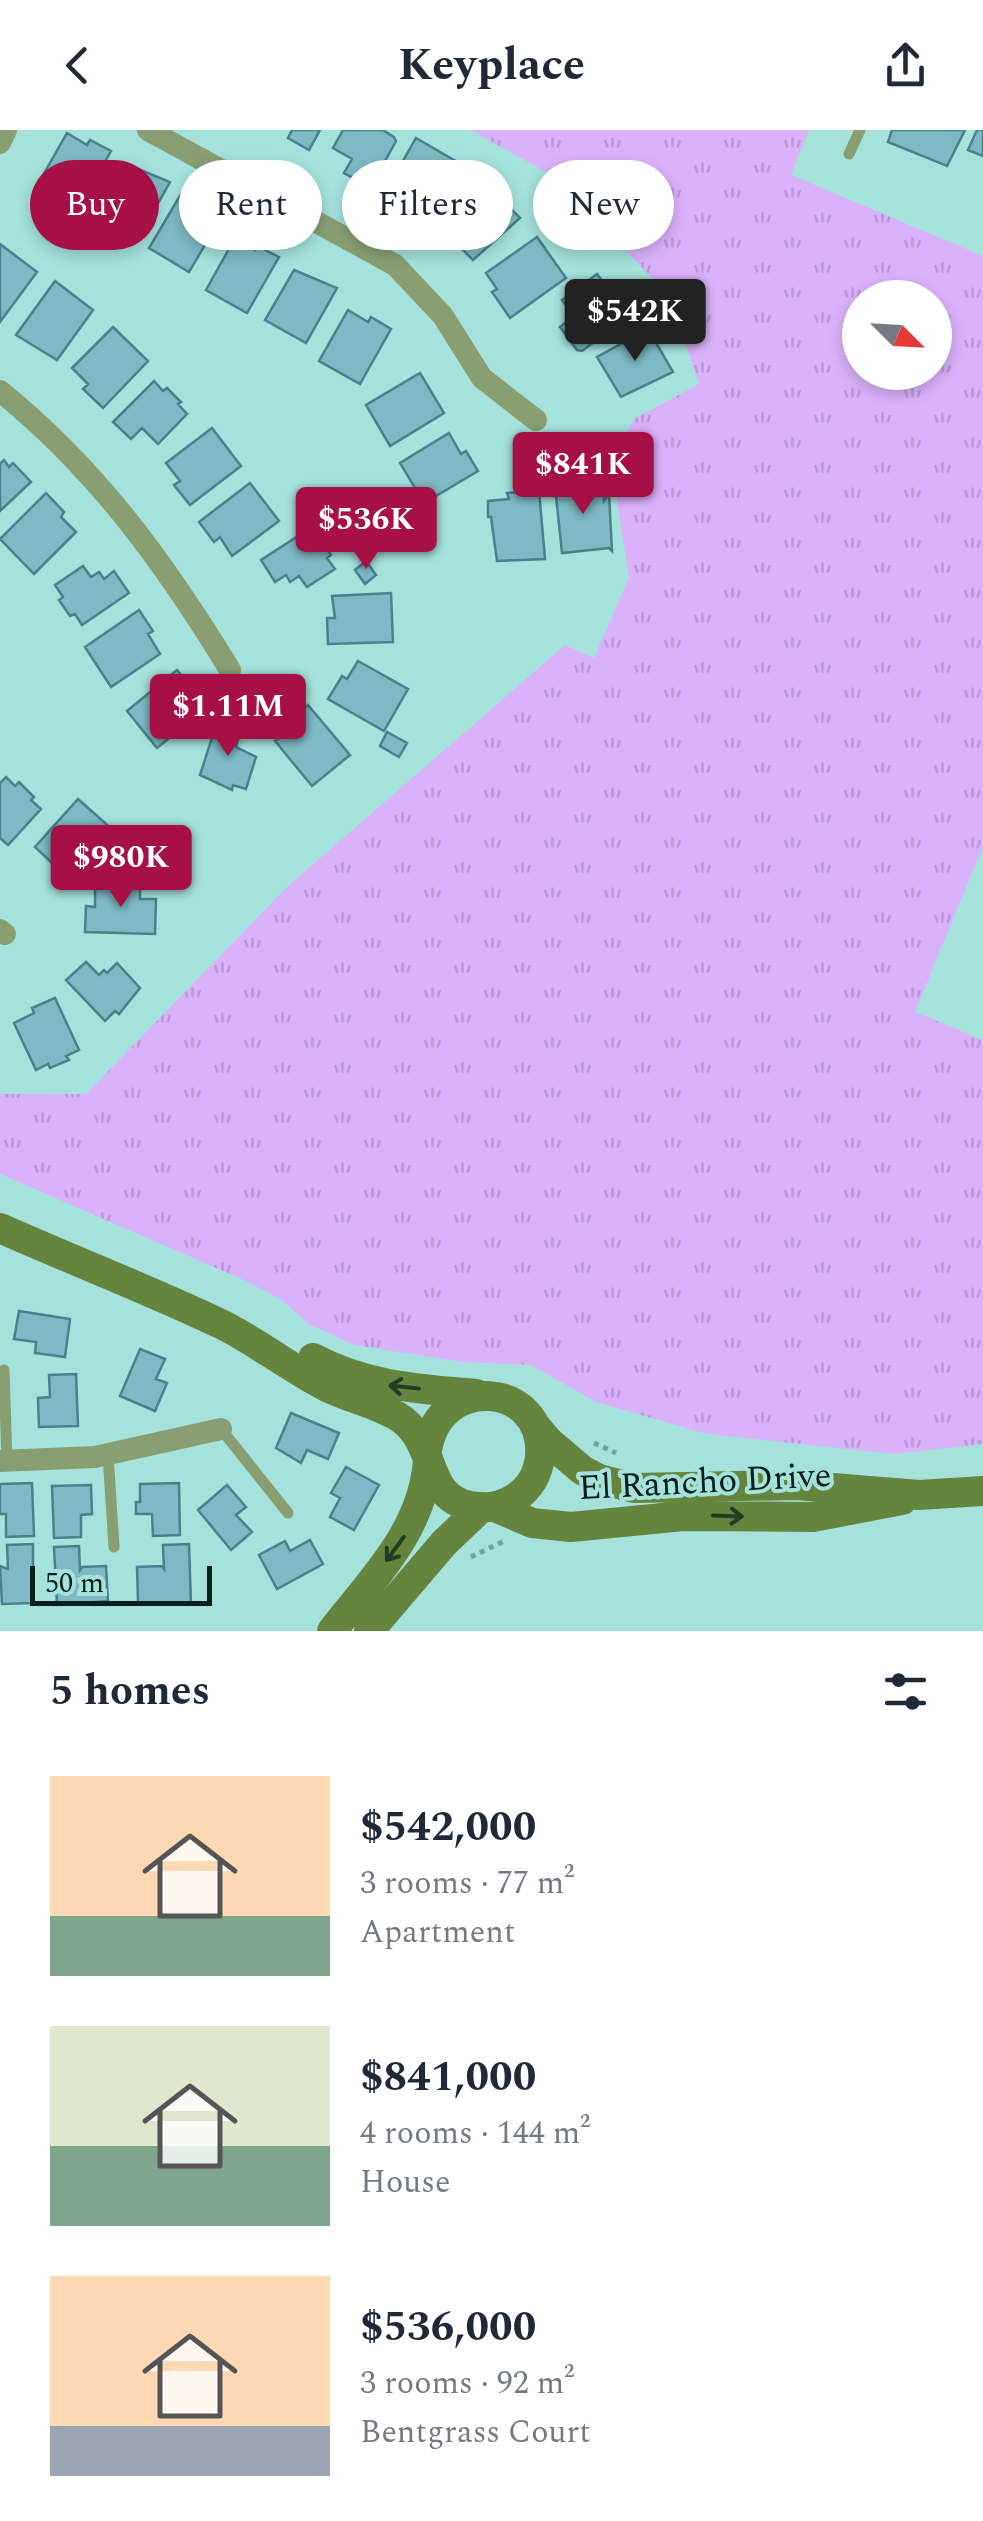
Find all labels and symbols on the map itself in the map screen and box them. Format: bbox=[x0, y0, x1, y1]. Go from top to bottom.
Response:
pin: $542K bbox=[565, 279, 705, 364]
north arrow bbox=[842, 280, 952, 390]
pin: $841K bbox=[513, 432, 653, 517]
pin: $536K bbox=[296, 487, 436, 572]
pin: $1.11M bbox=[147, 674, 309, 759]
pin: $980K bbox=[51, 825, 191, 910]
one-way arrow bbox=[388, 1377, 420, 1396]
street label: El Rancho Drive bbox=[577, 1449, 833, 1515]
one-way arrow bbox=[711, 1506, 743, 1525]
one-way arrow bbox=[385, 1535, 406, 1562]
scale bar bbox=[30, 1561, 212, 1606]

